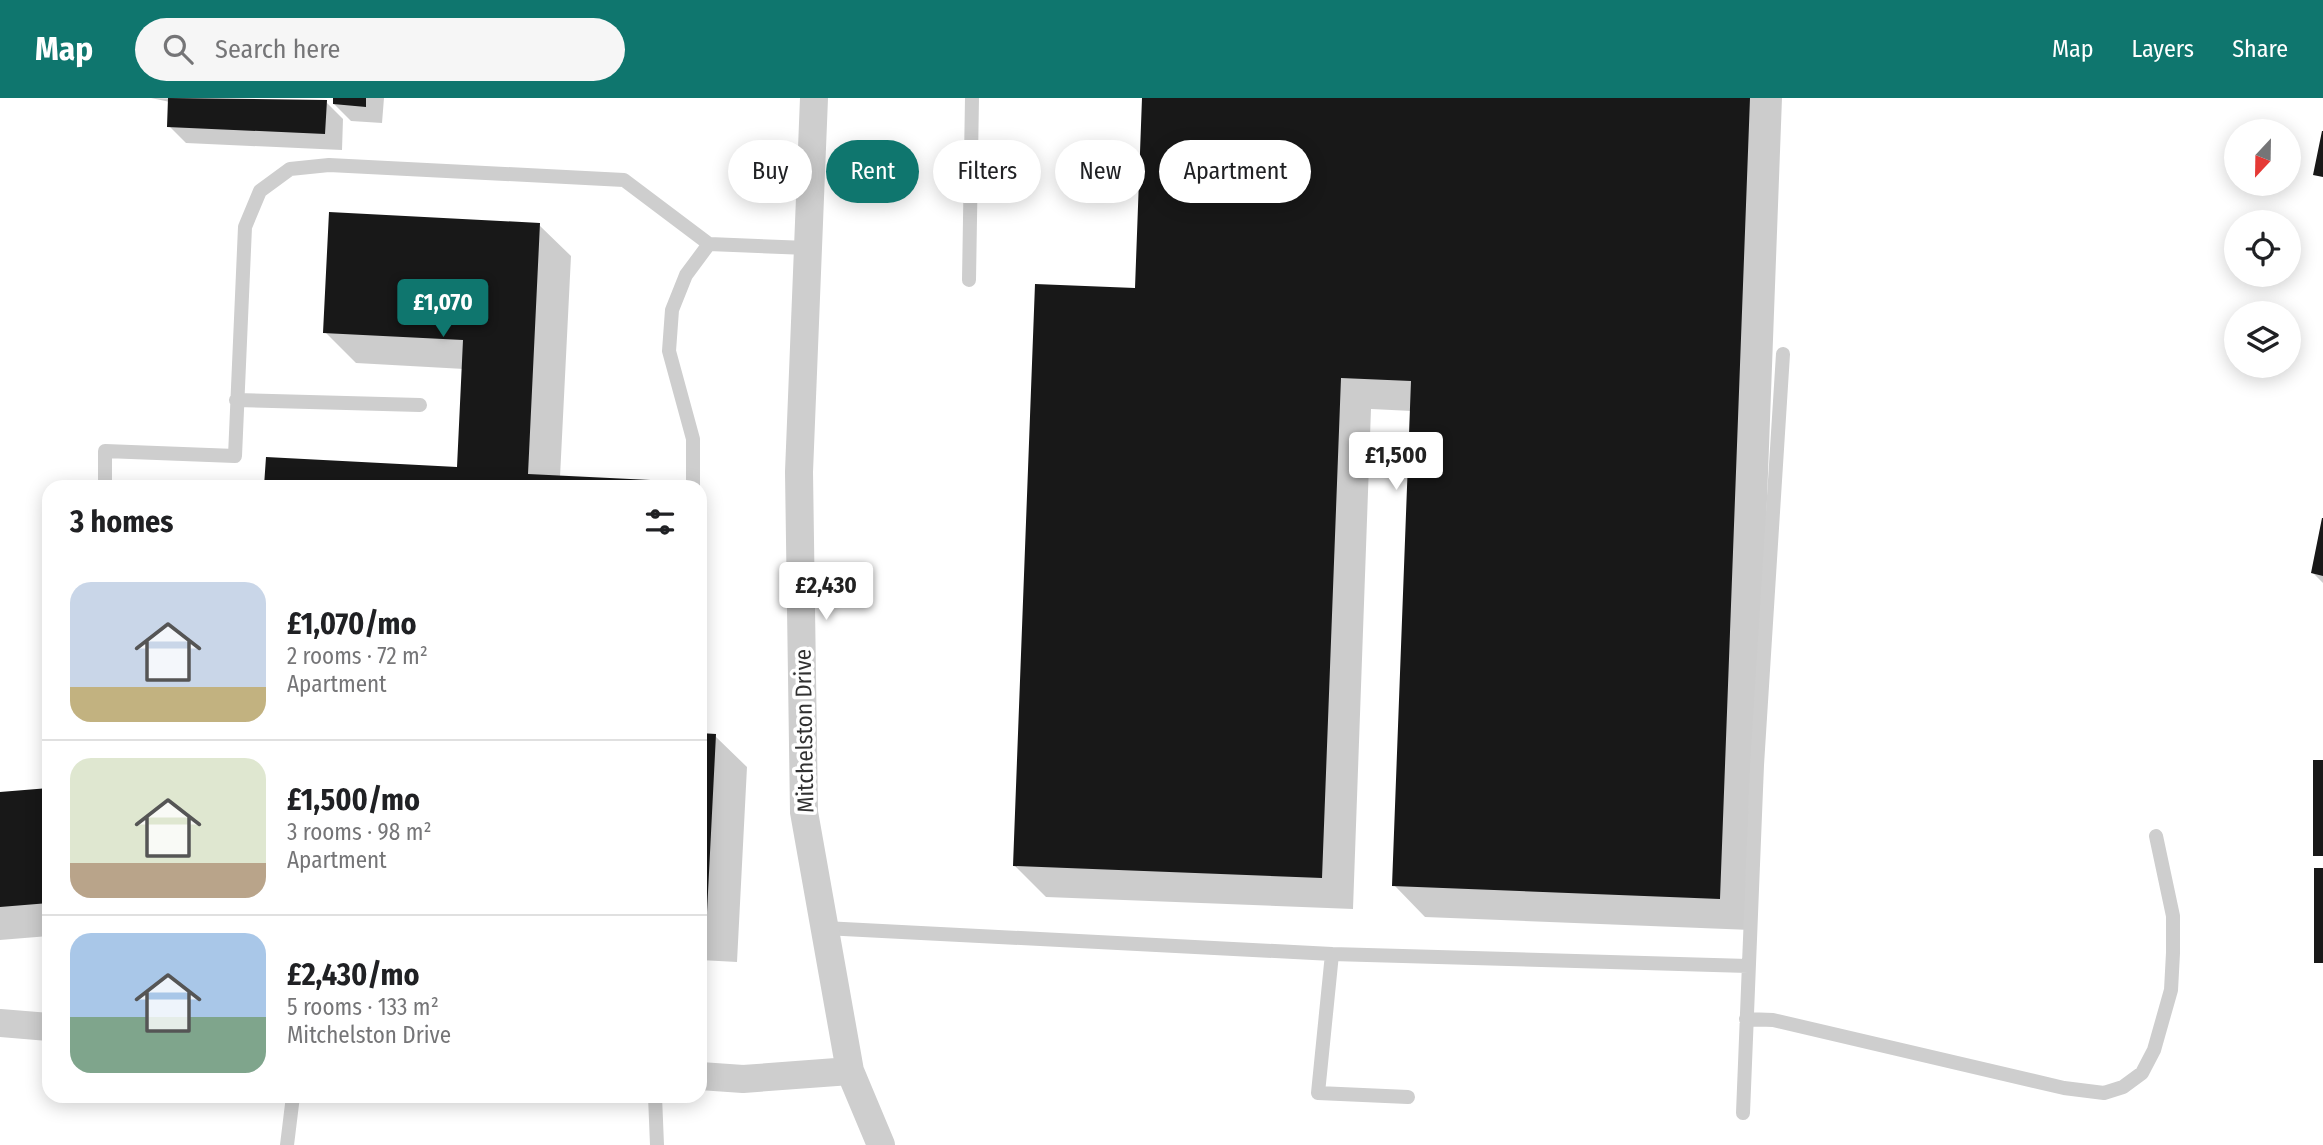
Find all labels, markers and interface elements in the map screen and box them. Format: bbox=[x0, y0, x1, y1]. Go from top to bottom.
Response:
search box bbox=[135, 18, 625, 81]
text: Map bbox=[35, 29, 93, 69]
icon: search bbox=[159, 30, 197, 68]
text: Search here bbox=[215, 34, 340, 65]
text: Map bbox=[2052, 35, 2094, 63]
text: Layers bbox=[2132, 35, 2194, 63]
text: Share bbox=[2232, 35, 2288, 63]
north arrow bbox=[2224, 119, 2301, 196]
map controls bbox=[2224, 119, 2301, 378]
chip: Buy bbox=[728, 140, 812, 203]
chip: Rent bbox=[826, 140, 919, 203]
chip: Filters bbox=[933, 140, 1041, 203]
chip: New bbox=[1055, 140, 1145, 203]
chip: Apartment bbox=[1159, 140, 1311, 203]
button: locate bbox=[2224, 210, 2301, 287]
pin: £1,070 bbox=[386, 280, 500, 339]
text: £1,070 bbox=[413, 288, 473, 316]
button: layers bbox=[2224, 301, 2301, 378]
pin: £1,500 bbox=[1339, 432, 1453, 492]
text: £1,500 bbox=[1365, 441, 1427, 469]
icon: filters bbox=[641, 503, 679, 541]
text: 3 homes bbox=[70, 504, 173, 540]
pin: £2,430 bbox=[769, 562, 883, 622]
text: £2,430 bbox=[795, 571, 857, 599]
text: £1,070/mo bbox=[287, 606, 417, 642]
icon: home bbox=[126, 610, 210, 694]
text: 2 rooms · 72 m² bbox=[287, 642, 428, 670]
street label: Mitchelston Drive bbox=[789, 649, 819, 813]
text: Apartment bbox=[287, 670, 387, 698]
text: £1,500/mo bbox=[287, 782, 420, 818]
icon: home bbox=[126, 786, 210, 870]
text: 3 rooms · 98 m² bbox=[287, 818, 432, 846]
text: Apartment bbox=[287, 846, 387, 874]
text: £2,430/mo bbox=[287, 957, 419, 993]
icon: home bbox=[126, 961, 210, 1045]
text: 5 rooms · 133 m² bbox=[287, 993, 439, 1021]
text: Mitchelston Drive bbox=[287, 1021, 451, 1049]

